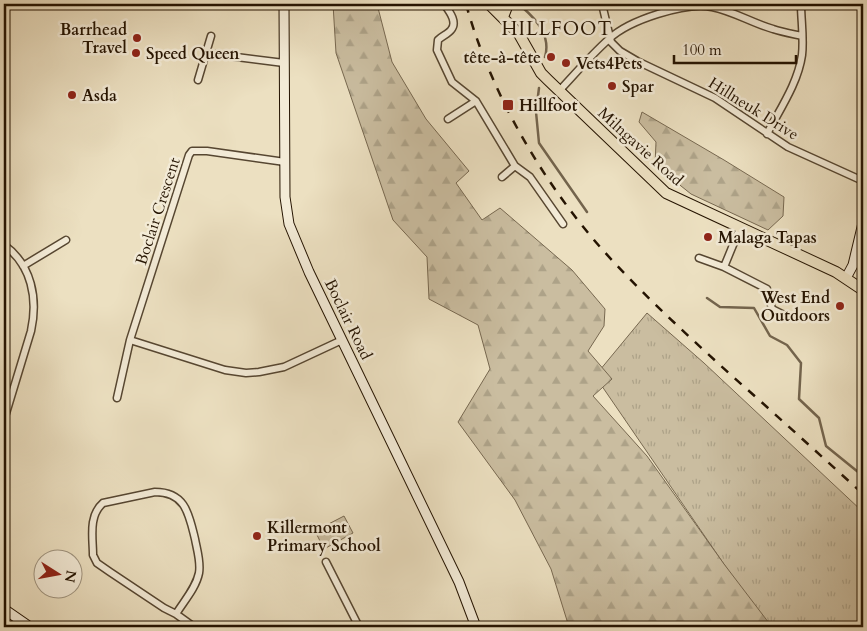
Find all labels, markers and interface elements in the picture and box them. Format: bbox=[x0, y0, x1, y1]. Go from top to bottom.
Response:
district label: HILLFOOT bbox=[502, 16, 612, 42]
place label: Barrhead Travel bbox=[60, 19, 127, 59]
marker: Barrhead Travel bbox=[131, 32, 143, 44]
scale bar bbox=[674, 32, 797, 64]
text: 100 m bbox=[682, 40, 722, 60]
place label: Speed Queen bbox=[146, 43, 240, 65]
marker: Speed Queen bbox=[130, 47, 142, 59]
place label: tête-à-tête bbox=[464, 47, 541, 69]
marker: tête-à-tête bbox=[545, 51, 557, 63]
place label: Vets4Pets bbox=[576, 53, 643, 75]
marker: Vets4Pets bbox=[560, 57, 572, 69]
street label: Hillneuk Drive bbox=[704, 72, 803, 145]
place label: Spar bbox=[622, 76, 655, 98]
marker: Spar bbox=[606, 80, 618, 92]
place label: Asda bbox=[82, 85, 117, 107]
marker: Asda bbox=[66, 89, 78, 101]
place label: Hillfoot bbox=[519, 95, 578, 117]
marker: Hillfoot bbox=[501, 98, 515, 112]
street label: Milngavie Road bbox=[593, 102, 688, 191]
street label: Boclair Crescent bbox=[130, 155, 186, 268]
place label: Malaga Tapas bbox=[718, 227, 817, 249]
marker: Malaga Tapas bbox=[702, 231, 714, 243]
street label: Boclair Road bbox=[319, 275, 377, 364]
place label: West End Outdoors bbox=[759, 287, 830, 327]
marker: West End Outdoors bbox=[834, 300, 846, 312]
place label: Killermont Primary School bbox=[267, 517, 381, 557]
marker: Killermont Primary School bbox=[251, 530, 263, 542]
north arrow bbox=[32, 548, 82, 598]
text: N bbox=[60, 569, 81, 584]

